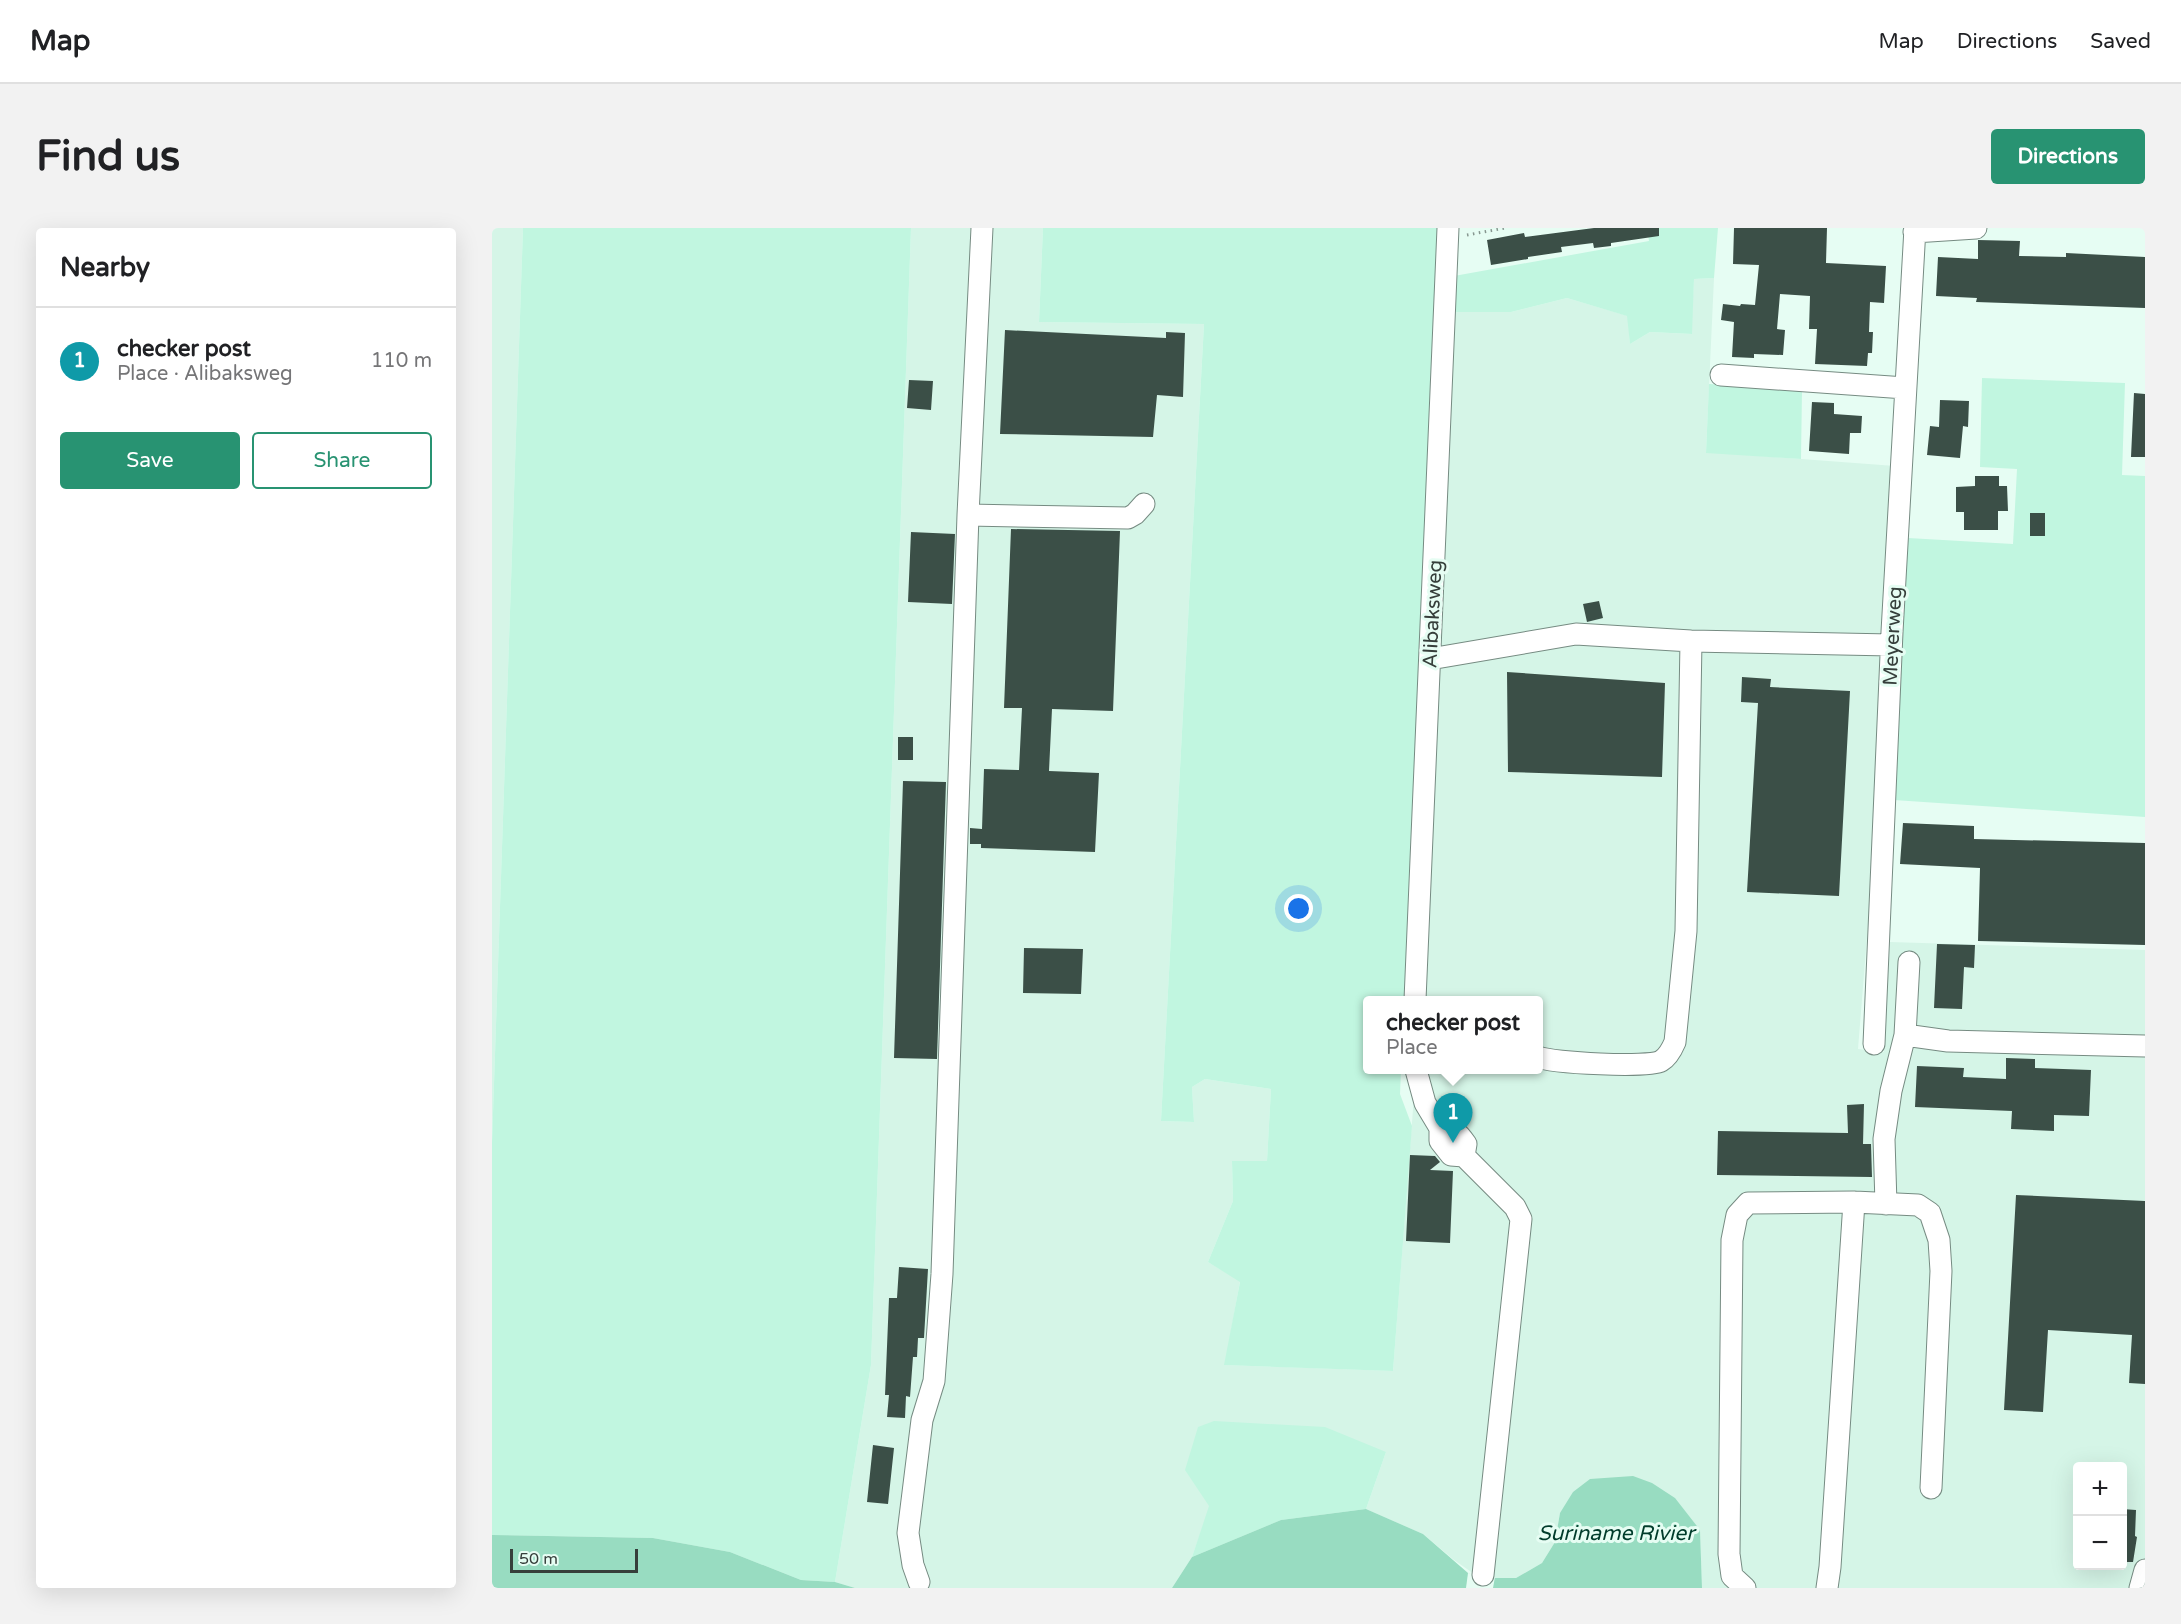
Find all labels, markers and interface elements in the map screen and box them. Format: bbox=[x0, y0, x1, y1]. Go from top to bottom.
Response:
text: Map bbox=[30, 24, 90, 58]
text: Map bbox=[1878, 29, 1924, 54]
text: Directions bbox=[1957, 29, 2057, 54]
text: Saved bbox=[2090, 29, 2151, 54]
button: Directions bbox=[1991, 129, 2145, 184]
text: Find us bbox=[36, 131, 180, 182]
text: Nearby bbox=[60, 252, 150, 283]
text: checker post bbox=[117, 336, 251, 362]
text: 1 bbox=[73, 349, 86, 373]
text: 110 m bbox=[371, 349, 432, 373]
text: Place · Alibaksweg bbox=[117, 362, 293, 386]
button: Save bbox=[60, 432, 240, 489]
button: Share bbox=[252, 432, 432, 489]
street label: Alibaksweg bbox=[1418, 559, 1448, 669]
street label: Meyerweg bbox=[1878, 586, 1908, 686]
your location bbox=[1284, 894, 1313, 923]
popup bbox=[1363, 996, 1543, 1074]
text: checker post bbox=[1386, 1010, 1520, 1036]
text: Place bbox=[1386, 1036, 1438, 1060]
pin: 1 bbox=[1434, 1094, 1472, 1143]
map controls bbox=[2073, 1462, 2127, 1570]
button: + bbox=[2073, 1462, 2127, 1516]
button: − bbox=[2073, 1516, 2127, 1570]
water label: Suriname Rivier bbox=[1538, 1521, 1697, 1546]
scale bar bbox=[510, 1546, 638, 1574]
text: 50 m bbox=[519, 1549, 558, 1569]

